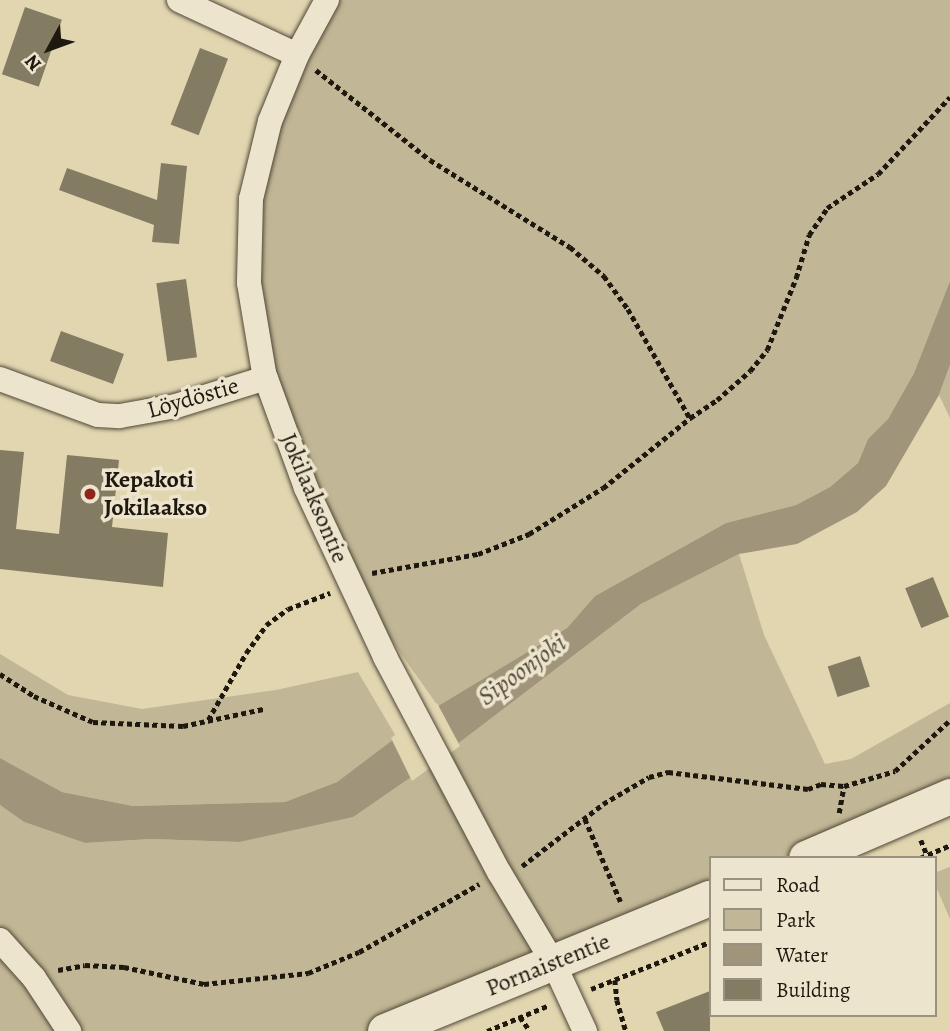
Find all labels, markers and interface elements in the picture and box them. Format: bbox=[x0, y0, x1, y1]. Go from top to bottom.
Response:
north arrow bbox=[14, 14, 84, 84]
text: N bbox=[19, 49, 48, 77]
street label: Löydöstie bbox=[144, 371, 242, 425]
street label: Jokilaaksontie bbox=[274, 429, 354, 567]
place label: Kepakoti Jokilaakso bbox=[104, 466, 207, 522]
marker: Kepakoti Jokilaakso bbox=[82, 486, 98, 502]
water label: Sipoonjoki bbox=[472, 628, 572, 712]
legend bbox=[708, 856, 936, 1017]
text: Road bbox=[776, 871, 820, 899]
text: Park bbox=[776, 906, 815, 934]
street label: Pornaistentie bbox=[482, 927, 614, 1003]
text: Water bbox=[776, 941, 828, 969]
text: Building bbox=[776, 976, 850, 1004]

